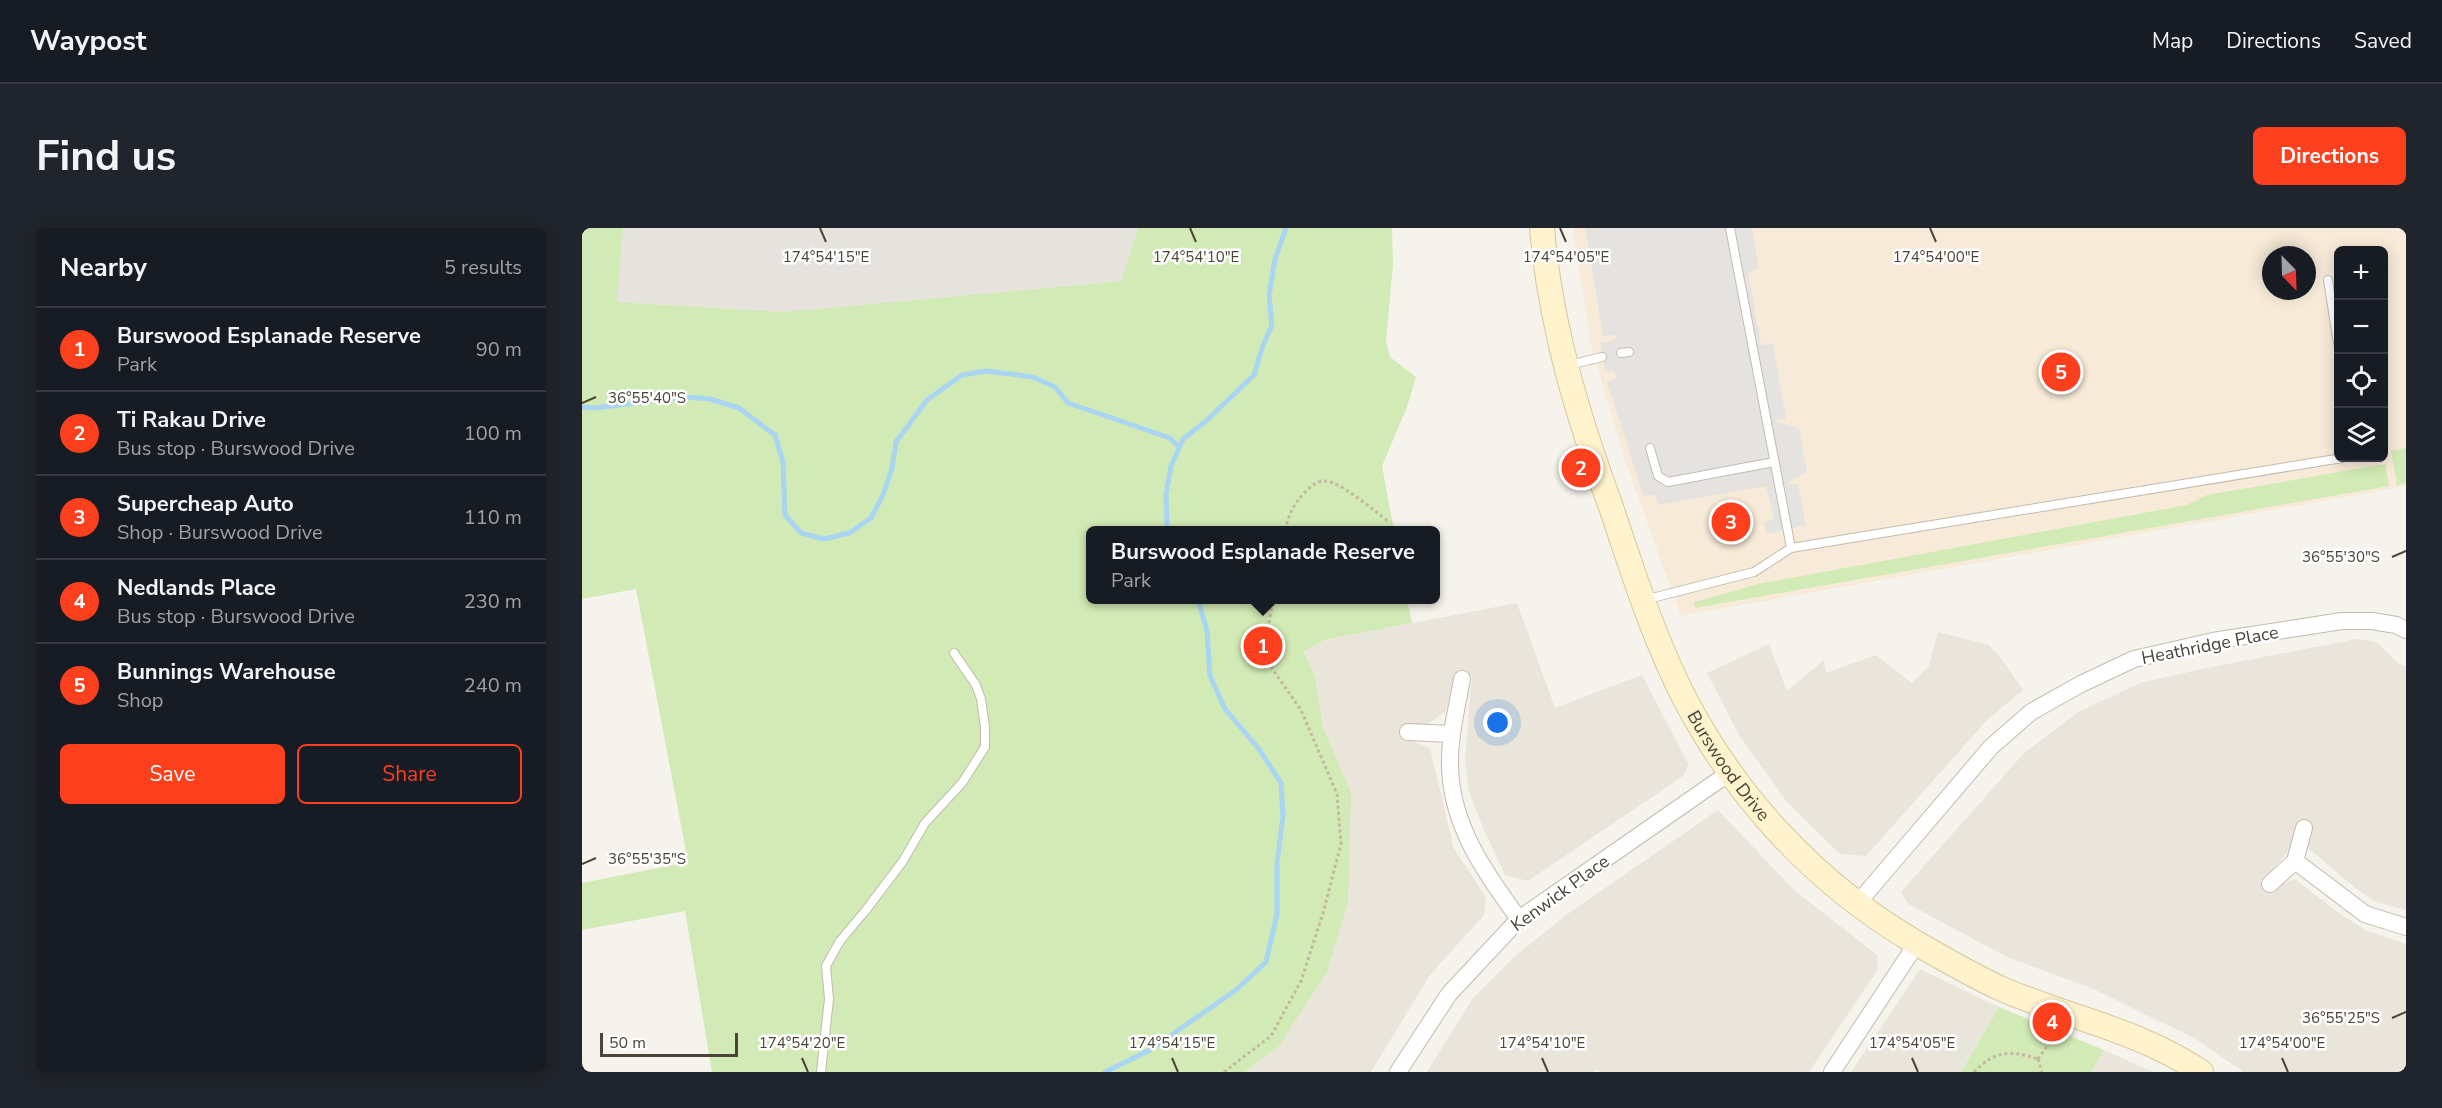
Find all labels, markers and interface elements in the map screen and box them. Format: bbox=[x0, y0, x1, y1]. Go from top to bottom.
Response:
text: Waypost bbox=[30, 22, 147, 60]
text: Map bbox=[2152, 27, 2193, 55]
text: Directions bbox=[2226, 27, 2321, 55]
text: Saved bbox=[2354, 27, 2412, 55]
button: Directions bbox=[2253, 127, 2406, 185]
text: Find us bbox=[36, 128, 176, 185]
north arrow bbox=[2262, 246, 2316, 300]
map controls bbox=[2334, 246, 2388, 462]
button: + bbox=[2334, 246, 2388, 300]
text: 174°54'15"E bbox=[783, 247, 869, 267]
text: 174°54'10"E bbox=[1153, 247, 1239, 267]
text: 174°54'05"E bbox=[1523, 247, 1609, 267]
text: 174°54'00"E bbox=[1893, 247, 1979, 267]
text: Nearby bbox=[60, 250, 147, 285]
text: 5 results bbox=[444, 254, 522, 281]
button: − bbox=[2334, 300, 2388, 354]
text: Burswood Esplanade Reserve bbox=[117, 321, 421, 351]
text: 1 bbox=[74, 336, 86, 363]
text: 90 m bbox=[476, 336, 522, 363]
pin: 5 bbox=[2042, 350, 2080, 394]
text: Park bbox=[117, 351, 157, 378]
button: locate bbox=[2334, 354, 2388, 408]
text: 36°55'40"S bbox=[608, 388, 686, 408]
text: Ti Rakau Drive bbox=[117, 405, 266, 435]
button: layers bbox=[2334, 408, 2388, 462]
text: 2 bbox=[74, 420, 86, 447]
text: 100 m bbox=[464, 420, 522, 447]
text: Bus stop · Burswood Drive bbox=[117, 435, 355, 462]
pin: 2 bbox=[1562, 446, 1600, 490]
text: Supercheap Auto bbox=[117, 489, 294, 519]
pin: 3 bbox=[1712, 500, 1750, 544]
text: 3 bbox=[74, 504, 86, 531]
text: 110 m bbox=[464, 504, 522, 531]
text: Shop · Burswood Drive bbox=[117, 519, 323, 546]
popup bbox=[1086, 526, 1440, 604]
text: Burswood Esplanade Reserve bbox=[1111, 537, 1415, 567]
text: 36°55'30"S bbox=[2302, 547, 2380, 567]
text: Park bbox=[1111, 567, 1151, 594]
text: Nedlands Place bbox=[117, 573, 276, 603]
text: 4 bbox=[74, 588, 86, 615]
text: 230 m bbox=[464, 588, 522, 615]
text: Bus stop · Burswood Drive bbox=[117, 603, 355, 630]
street label: Heathridge Place bbox=[2139, 620, 2281, 670]
pin: 1 bbox=[1244, 624, 1282, 668]
text: Bunnings Warehouse bbox=[117, 657, 336, 687]
text: 5 bbox=[74, 672, 86, 699]
text: 240 m bbox=[464, 672, 522, 699]
text: Shop bbox=[117, 687, 163, 714]
street label: Burswood Drive bbox=[1681, 706, 1775, 826]
your location bbox=[1483, 708, 1512, 737]
button: Save bbox=[60, 744, 285, 804]
button: Share bbox=[297, 744, 522, 804]
text: 36°55'35"S bbox=[608, 849, 686, 869]
street label: Kenwick Place bbox=[1506, 849, 1614, 937]
pin: 4 bbox=[2032, 1000, 2072, 1044]
text: 36°55'25"S bbox=[2302, 1008, 2380, 1028]
scale bar bbox=[600, 1030, 738, 1058]
text: 50 m bbox=[609, 1032, 646, 1054]
text: 174°54'20"E bbox=[759, 1033, 845, 1053]
text: 174°54'15"E bbox=[1129, 1033, 1215, 1053]
text: 174°54'10"E bbox=[1499, 1033, 1585, 1053]
text: 174°54'05"E bbox=[1869, 1033, 1955, 1053]
text: 174°54'00"E bbox=[2239, 1033, 2325, 1053]

